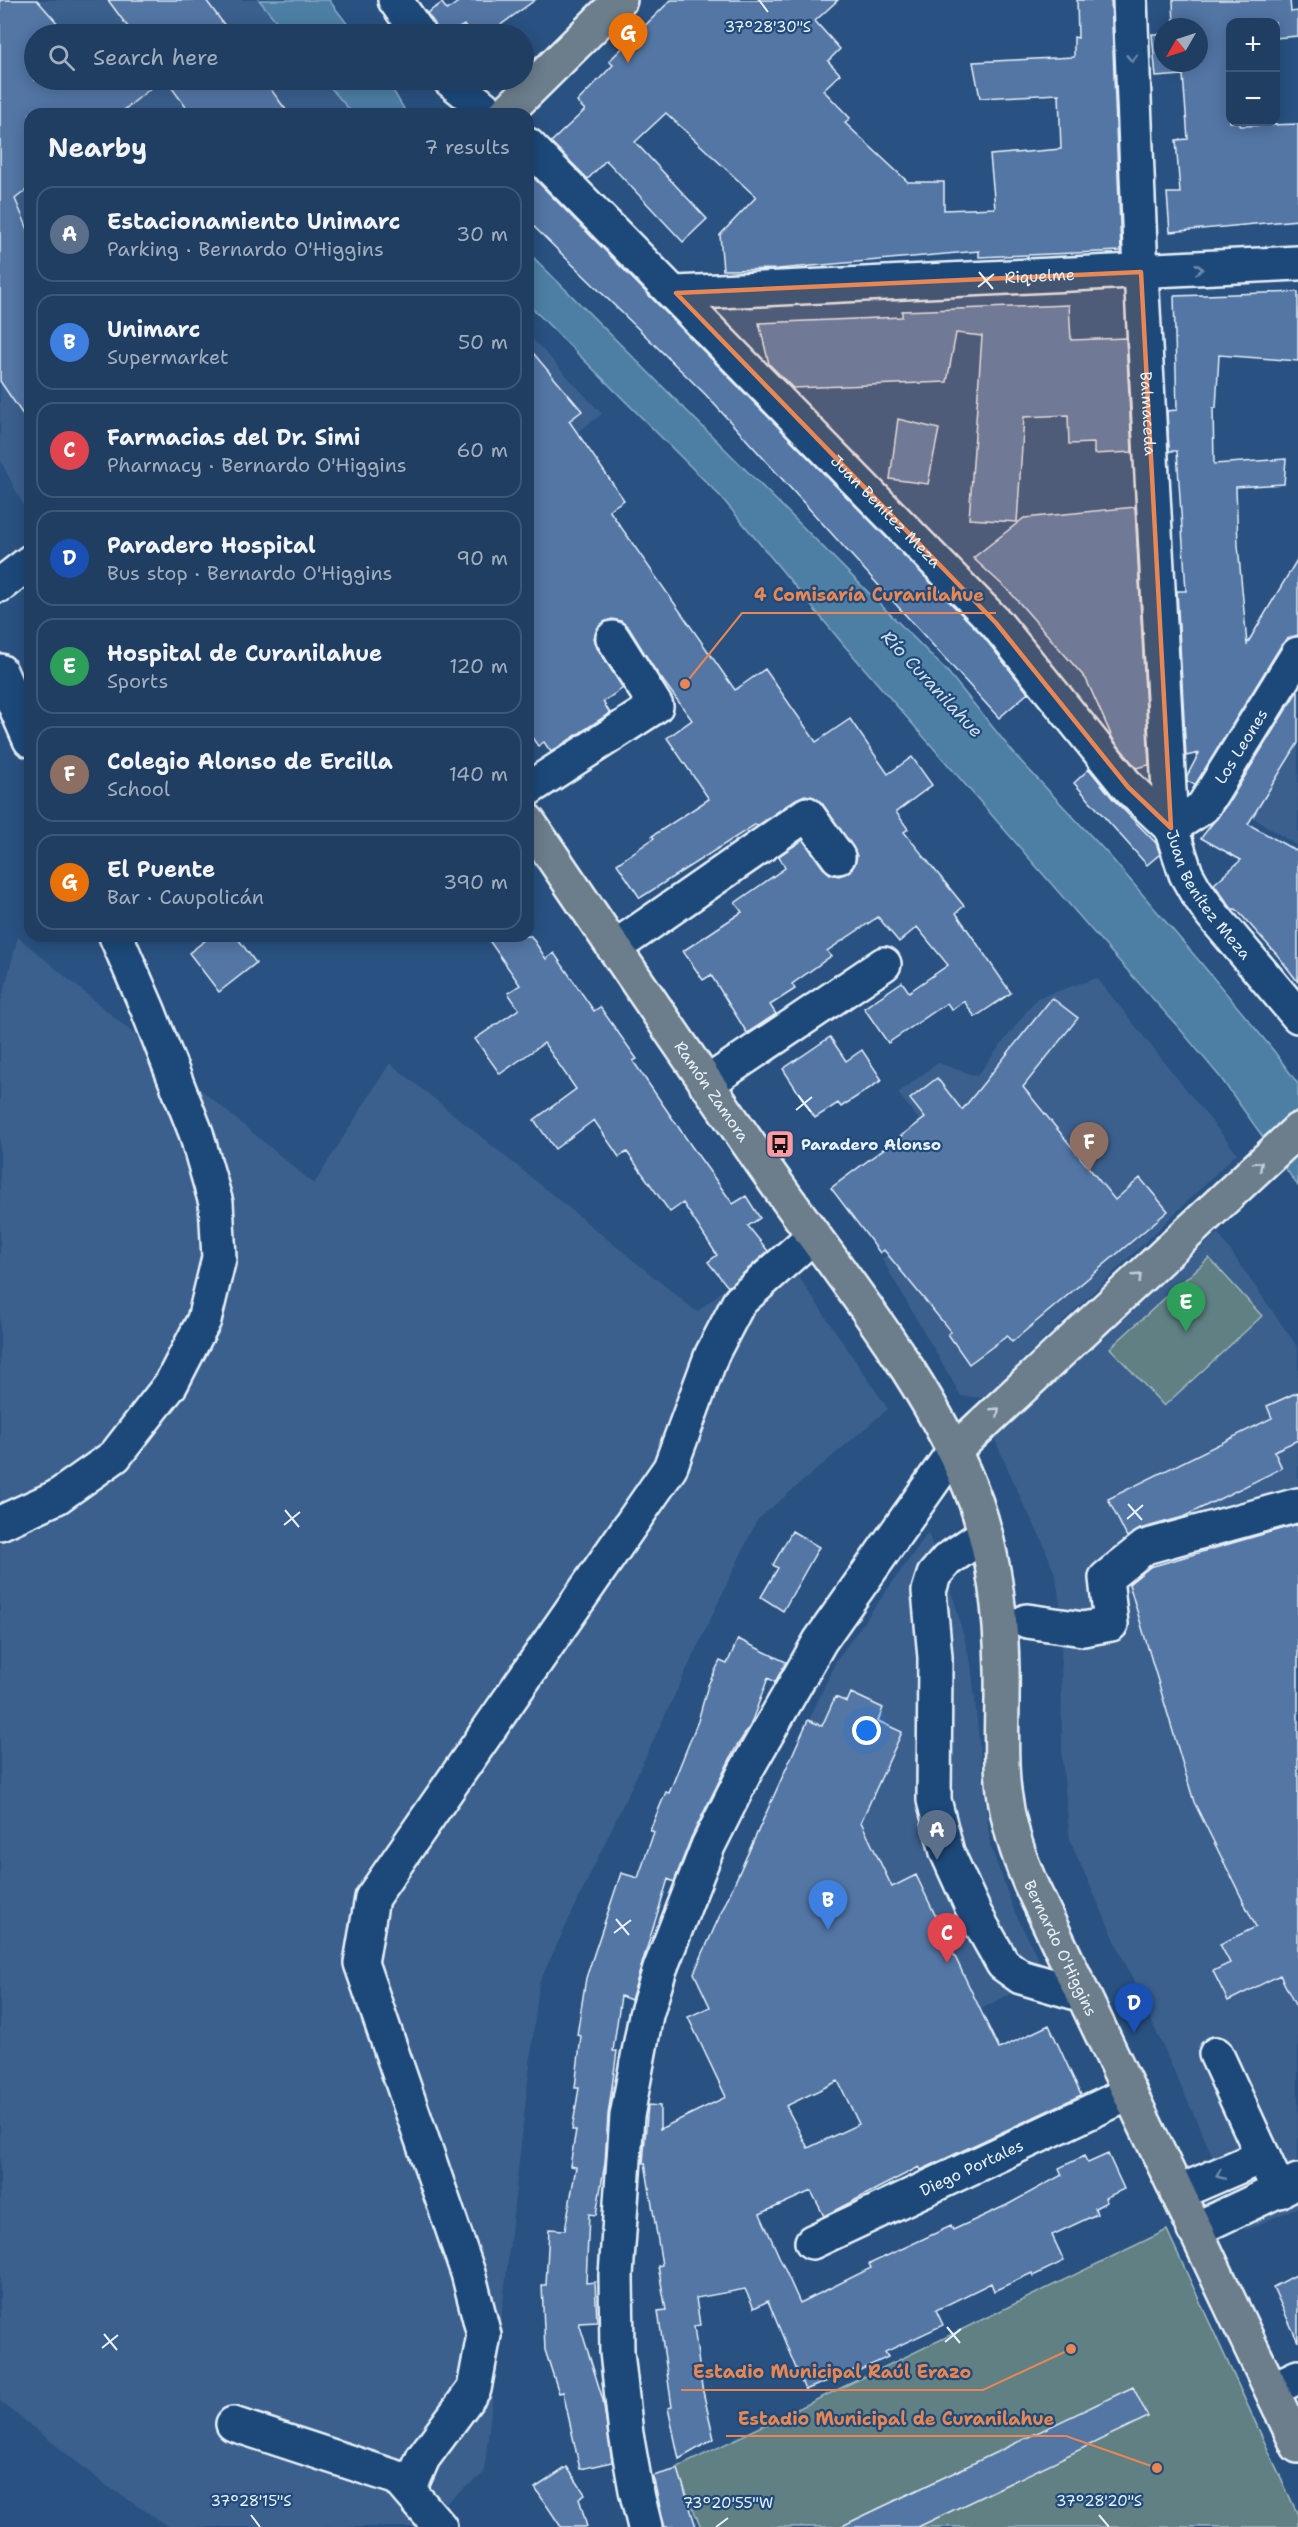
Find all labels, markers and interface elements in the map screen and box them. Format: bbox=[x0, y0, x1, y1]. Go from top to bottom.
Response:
pin: G bbox=[608, 14, 648, 63]
text: 37°28'30"S bbox=[725, 17, 811, 37]
north arrow bbox=[1154, 18, 1208, 72]
map controls bbox=[1226, 18, 1280, 126]
button: + bbox=[1226, 18, 1280, 72]
search box bbox=[24, 24, 534, 90]
icon: search bbox=[45, 41, 78, 74]
text: Search here bbox=[93, 43, 219, 72]
one-way arrow bbox=[1126, 54, 1139, 63]
button: − bbox=[1226, 72, 1280, 126]
text: Nearby bbox=[48, 130, 147, 165]
text: 7 results bbox=[424, 134, 510, 160]
text: Estacionamiento Unimarc bbox=[107, 207, 400, 236]
text: A bbox=[62, 221, 77, 247]
text: 30 m bbox=[456, 221, 508, 247]
text: Parking · Bernardo O'Higgins bbox=[107, 236, 384, 262]
one-way arrow bbox=[1194, 263, 1204, 276]
street label: Riquelme bbox=[1004, 264, 1075, 288]
text: Unimarc bbox=[107, 315, 201, 344]
text: B bbox=[63, 329, 76, 355]
text: 50 m bbox=[458, 329, 508, 355]
text: Supermarket bbox=[107, 344, 229, 370]
street label: Balmaceda bbox=[1135, 371, 1161, 456]
text: Farmacias del Dr. Simi bbox=[107, 423, 361, 452]
text: C bbox=[63, 437, 76, 463]
text: 60 m bbox=[456, 437, 508, 463]
street label: Juan Benítez Meza bbox=[826, 450, 946, 572]
text: Pharmacy · Bernardo O'Higgins bbox=[107, 452, 407, 478]
text: Paradero Hospital bbox=[107, 531, 316, 560]
text: D bbox=[62, 545, 77, 571]
text: 90 m bbox=[456, 545, 508, 571]
text: Bus stop · Bernardo O'Higgins bbox=[107, 560, 392, 586]
callout: 4 Comisaría Curanilahue bbox=[742, 577, 996, 613]
text: 4 Comisaría Curanilahue bbox=[754, 583, 984, 607]
water label: Río Curanilahue bbox=[876, 625, 988, 743]
text: Hospital de Curanilahue bbox=[107, 639, 382, 668]
text: E bbox=[63, 653, 76, 679]
text: 120 m bbox=[449, 653, 508, 679]
text: Sports bbox=[107, 668, 168, 694]
street label: Los Leones bbox=[1210, 705, 1273, 788]
text: Colegio Alonso de Ercilla bbox=[107, 747, 393, 776]
text: F bbox=[64, 761, 75, 787]
text: 140 m bbox=[449, 761, 508, 787]
text: School bbox=[107, 776, 170, 802]
street label: Juan Benítez Meza bbox=[1161, 827, 1256, 964]
text: El Puente bbox=[107, 855, 215, 884]
text: G bbox=[61, 869, 78, 895]
text: 390 m bbox=[443, 869, 508, 895]
text: Bar · Caupolicán bbox=[107, 884, 264, 910]
street label: Ramón Zamora bbox=[670, 1037, 754, 1146]
pin: F bbox=[1070, 1122, 1108, 1172]
bus stop icon: Paradero Alonso bbox=[764, 1128, 796, 1160]
place label: Paradero Alonso bbox=[801, 1134, 941, 1155]
one-way arrow bbox=[1252, 1161, 1263, 1172]
one-way arrow bbox=[1131, 1274, 1142, 1285]
pin: E bbox=[1166, 1282, 1206, 1332]
one-way arrow bbox=[990, 1407, 1000, 1418]
your location bbox=[852, 1716, 881, 1745]
pin: A bbox=[918, 1810, 956, 1860]
street label: Bernardo O'Higgins bbox=[1019, 1877, 1102, 2020]
pin: B bbox=[808, 1880, 848, 1930]
pin: C bbox=[928, 1914, 966, 1963]
pin: D bbox=[1114, 1984, 1154, 2033]
street label: Diego Portales bbox=[916, 2135, 1027, 2201]
one-way arrow bbox=[1215, 2167, 1226, 2179]
callout: Estadio Municipal Raúl Erazo bbox=[681, 2354, 983, 2390]
text: Estadio Municipal Raúl Erazo bbox=[693, 2360, 971, 2384]
callout: Estadio Municipal de Curanilahue bbox=[726, 2400, 1066, 2436]
text: Estadio Municipal de Curanilahue bbox=[738, 2407, 1054, 2431]
text: 37°28'15"S bbox=[211, 2491, 291, 2511]
text: 37°28'20"S bbox=[1056, 2491, 1142, 2511]
text: 73°20'55"W bbox=[683, 2493, 773, 2513]

